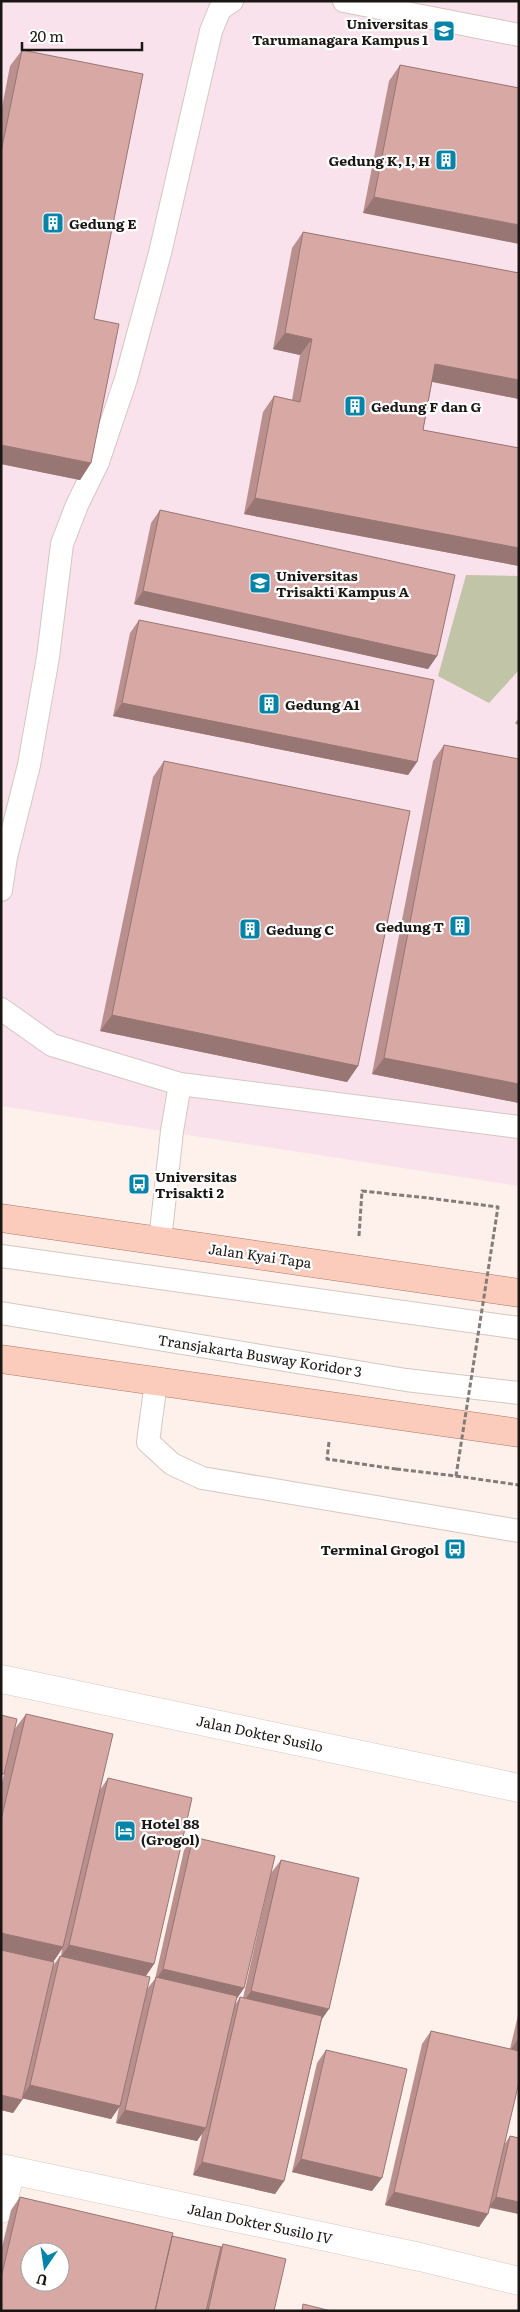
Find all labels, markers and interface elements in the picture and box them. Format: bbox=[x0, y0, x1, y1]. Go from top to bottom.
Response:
place label: Universitas Tarumanagara Kampus 1 bbox=[252, 13, 428, 49]
school or university icon: Universitas Tarumanagara Kampus 1 bbox=[432, 19, 456, 43]
scale bar bbox=[22, 20, 142, 52]
text: 20 m bbox=[30, 24, 64, 47]
building icon: Gedung K, I, H bbox=[434, 148, 458, 172]
place label: Gedung K, I, H bbox=[329, 150, 430, 170]
building icon: Gedung E bbox=[41, 211, 65, 235]
place label: Gedung E bbox=[69, 213, 136, 233]
building icon: Gedung F dan G bbox=[343, 394, 367, 418]
place label: Gedung F dan G bbox=[371, 396, 482, 416]
place label: Universitas Trisakti Kampus A bbox=[276, 565, 409, 601]
school or university icon: Universitas Trisakti Kampus A bbox=[248, 571, 272, 595]
building icon: Gedung A1 bbox=[257, 692, 281, 716]
place label: Gedung A1 bbox=[285, 694, 360, 714]
building icon: Gedung T bbox=[448, 914, 472, 938]
place label: Gedung T bbox=[375, 916, 445, 936]
building icon: Gedung C bbox=[238, 917, 262, 941]
place label: Gedung C bbox=[266, 919, 334, 939]
place label: Universitas Trisakti 2 bbox=[155, 1166, 237, 1202]
bus stop icon: Universitas Trisakti 2 bbox=[127, 1172, 151, 1196]
street label: Jalan Kyai Tapa bbox=[207, 1238, 313, 1272]
street label: Transjakarta Busway Koridor 3 bbox=[156, 1329, 364, 1381]
bus stop icon: Terminal Grogol bbox=[443, 1537, 467, 1561]
place label: Terminal Grogol bbox=[321, 1539, 439, 1559]
street label: Jalan Dokter Susilo bbox=[195, 1710, 325, 1756]
place label: Hotel 88 (Grogol) bbox=[141, 1813, 200, 1849]
hotel icon: Hotel 88 (Grogol) bbox=[113, 1819, 137, 1843]
street label: Jalan Dokter Susilo IV bbox=[186, 2198, 335, 2248]
north arrow bbox=[20, 2242, 70, 2292]
text: U bbox=[34, 2270, 49, 2292]

